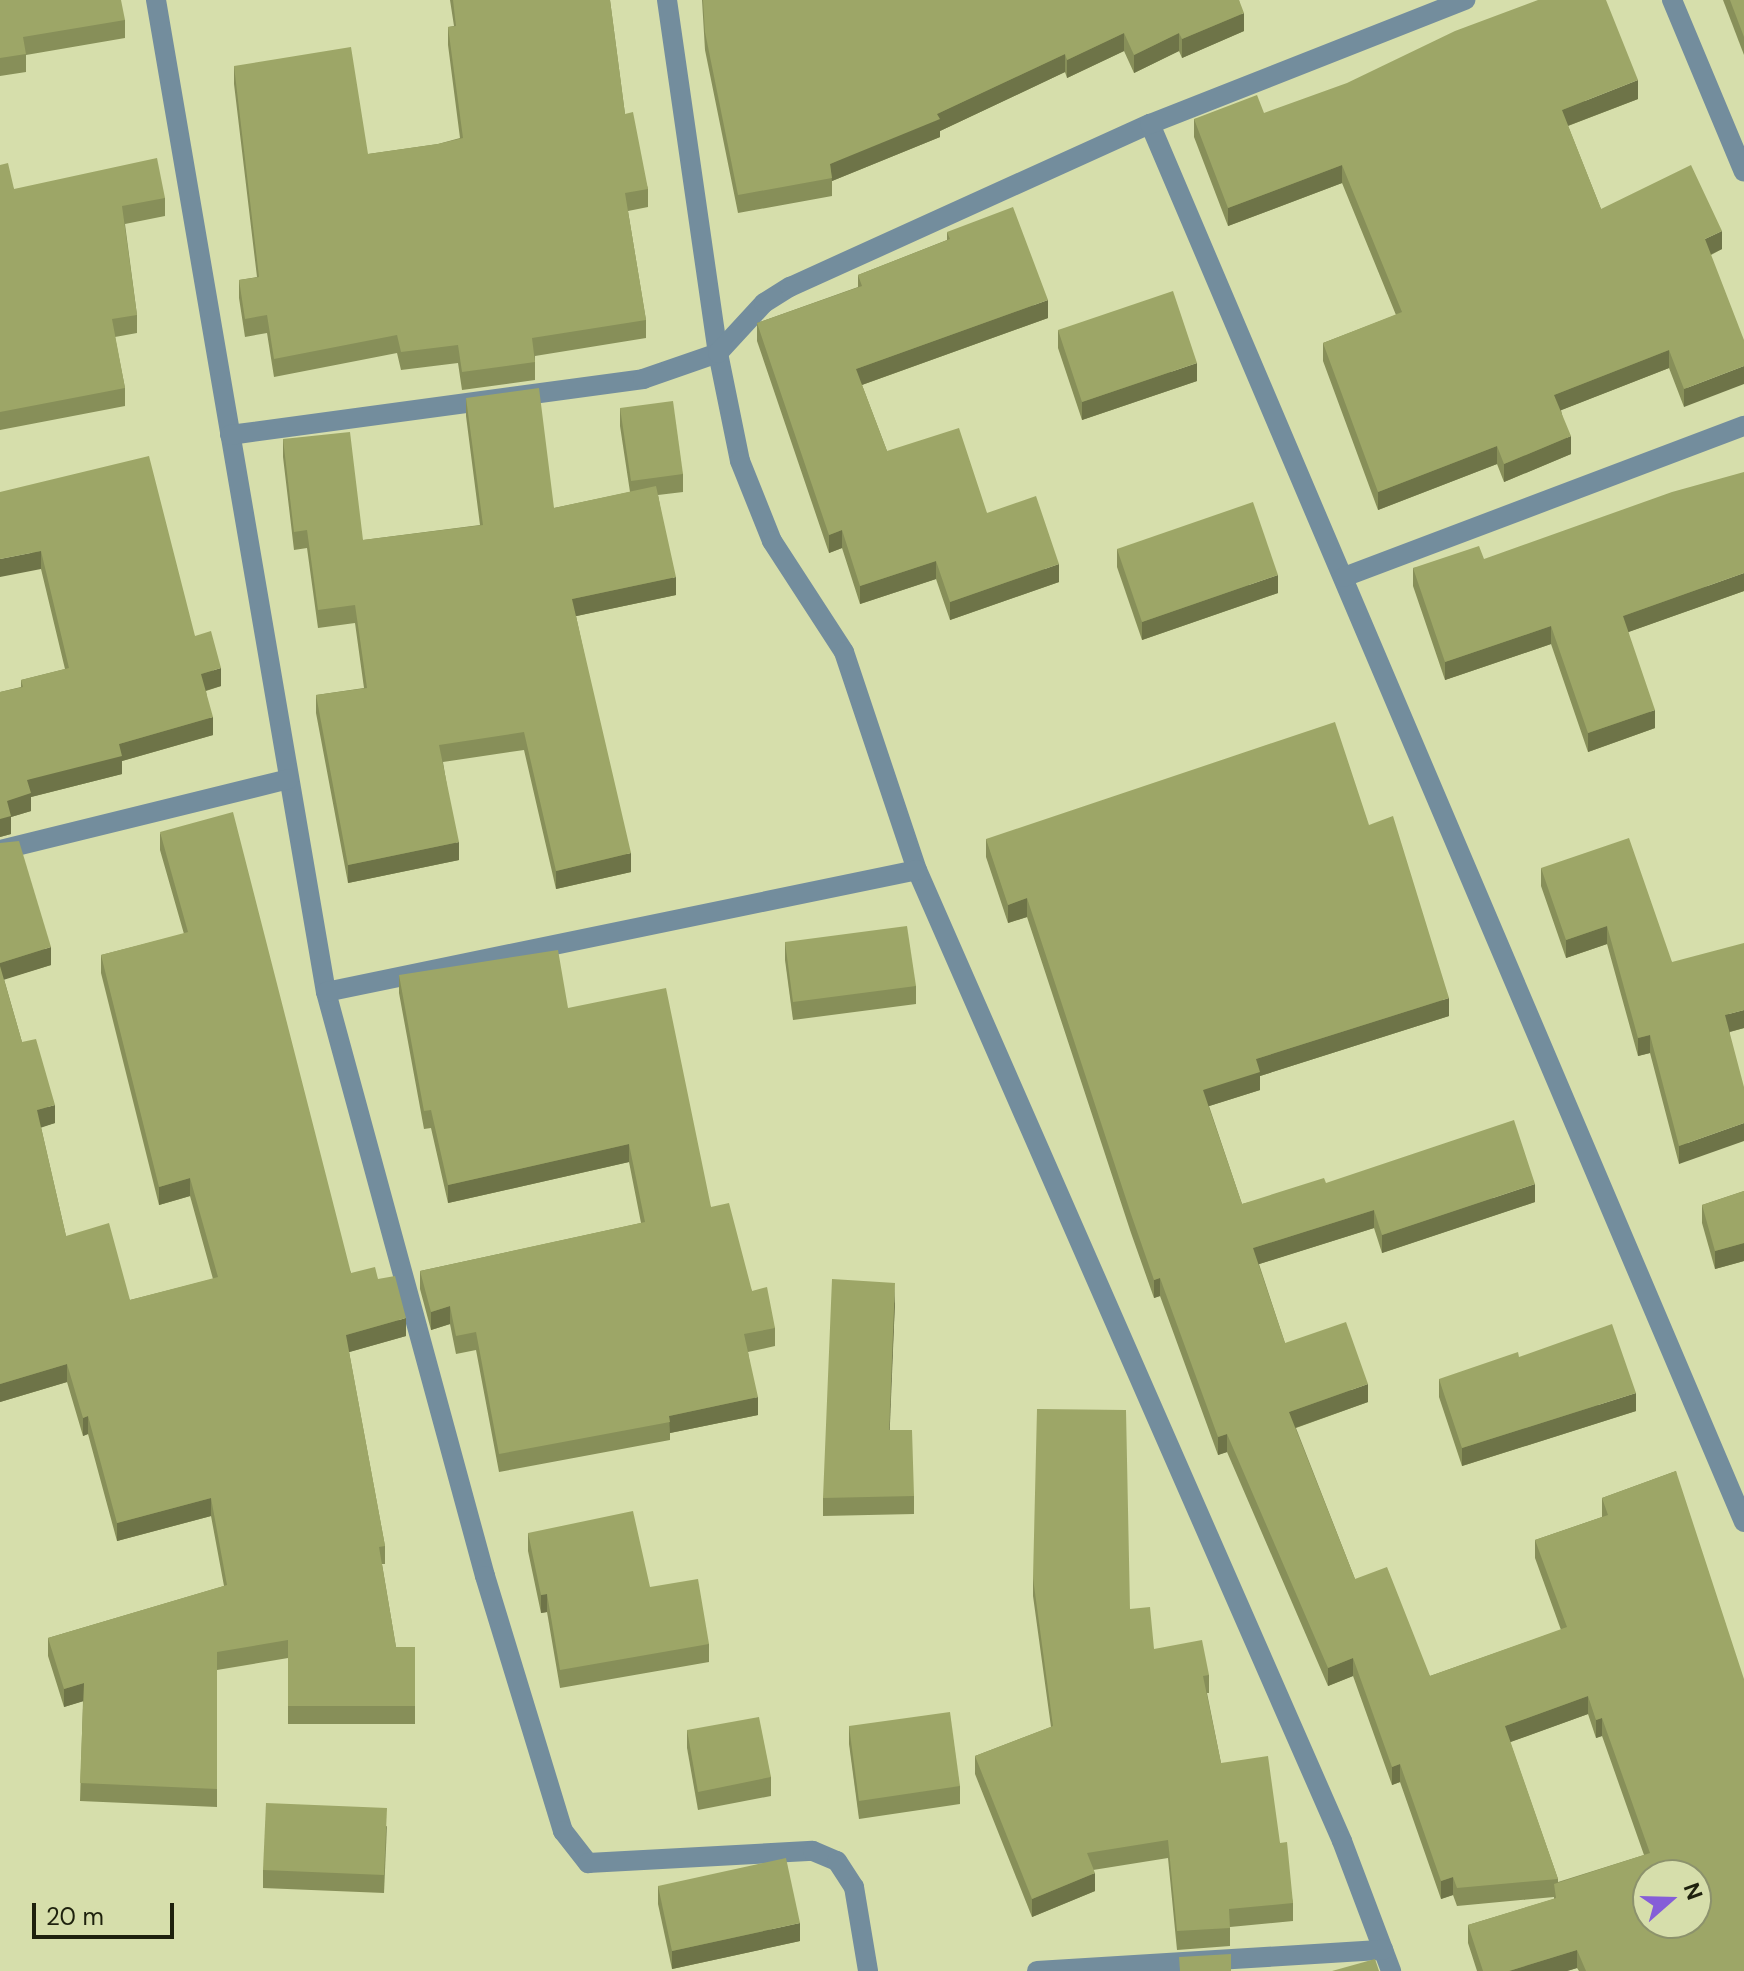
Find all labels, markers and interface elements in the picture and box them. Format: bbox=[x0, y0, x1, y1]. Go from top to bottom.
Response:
north arrow bbox=[1632, 1859, 1712, 1939]
text: N bbox=[1677, 1879, 1710, 1904]
scale bar bbox=[36, 1887, 178, 1937]
text: 20 m bbox=[46, 1901, 104, 1932]

